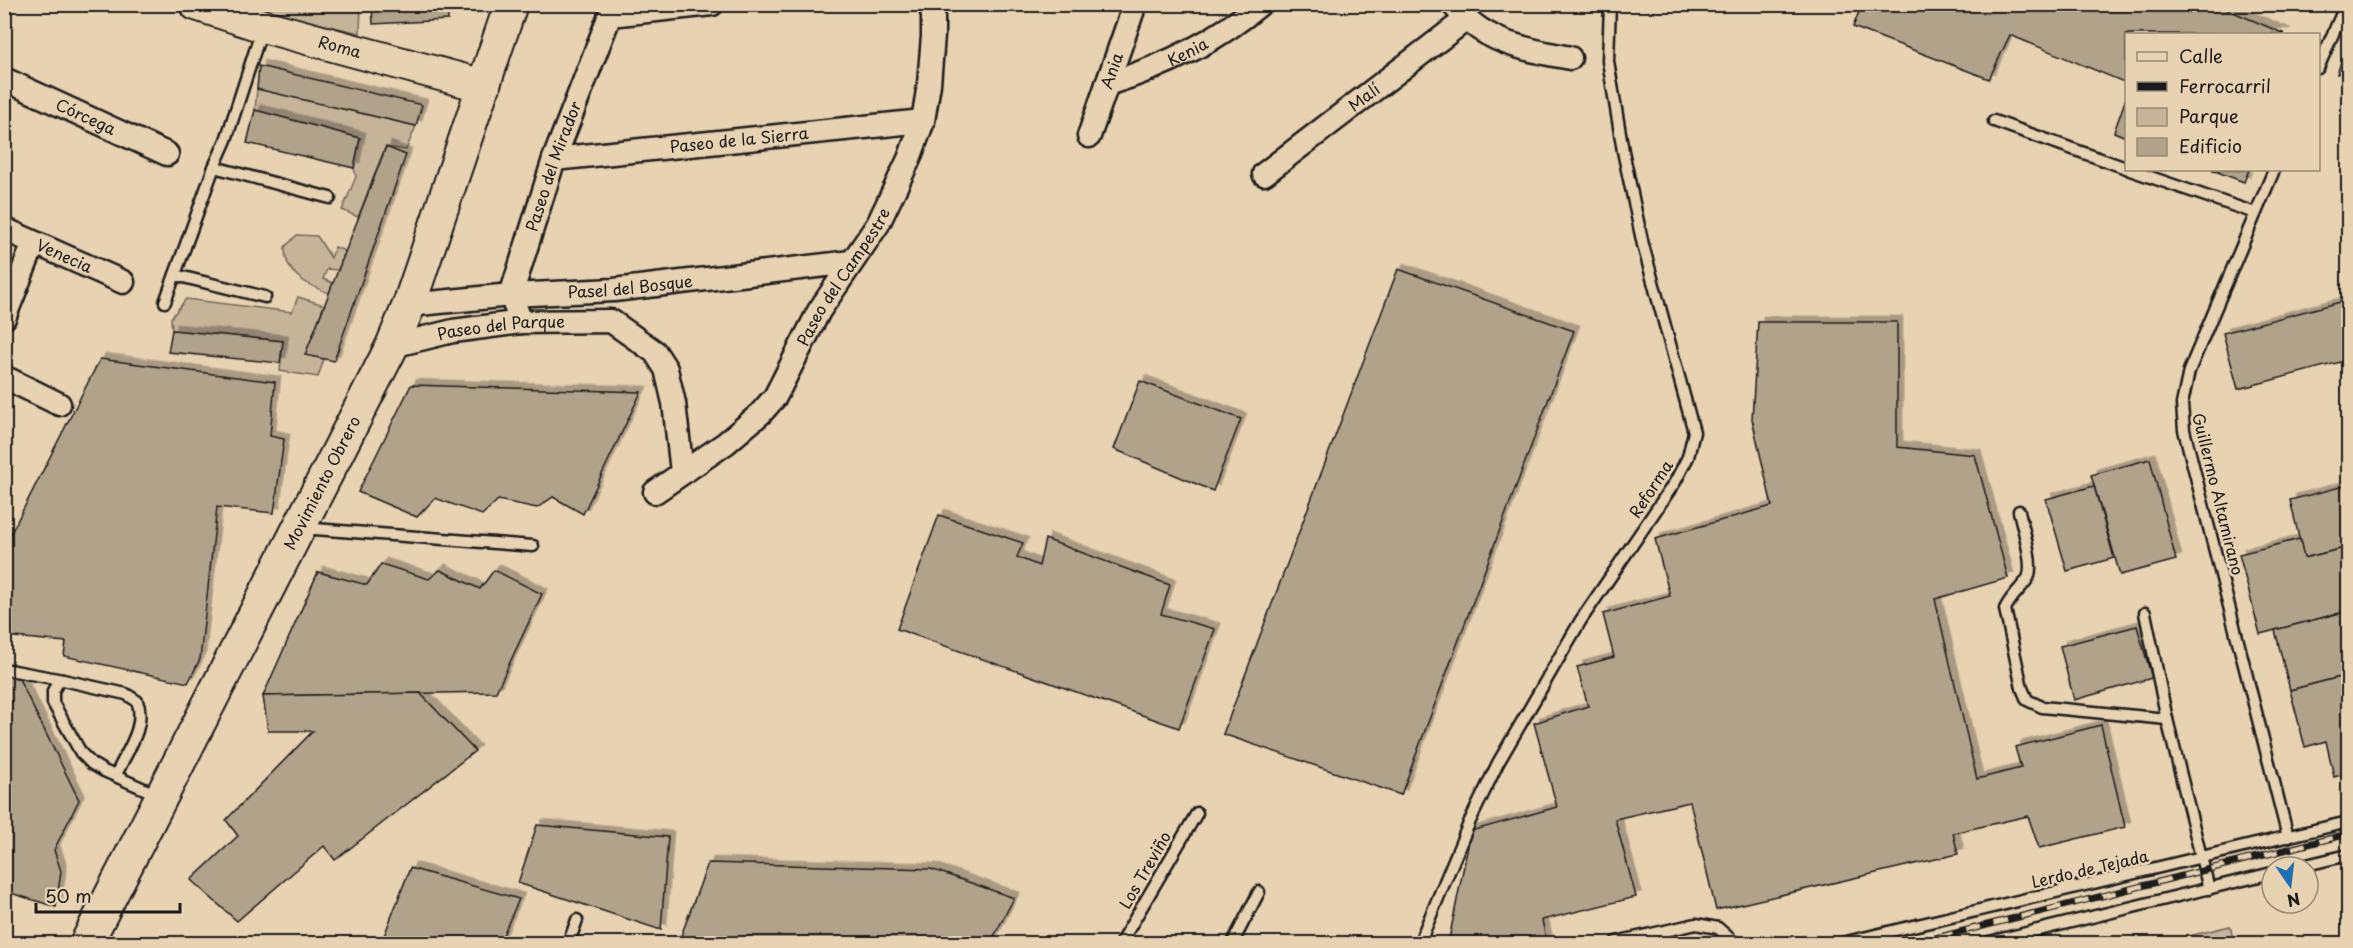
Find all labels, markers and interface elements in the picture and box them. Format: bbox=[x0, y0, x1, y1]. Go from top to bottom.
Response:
street label: Roma bbox=[316, 29, 364, 63]
street label: Kenia bbox=[1163, 31, 1212, 71]
legend bbox=[2125, 33, 2320, 171]
text: Calle bbox=[2179, 42, 2223, 69]
street label: Ania bbox=[1093, 49, 1128, 92]
text: Ferrocarril bbox=[2179, 72, 2271, 99]
street label: Malí bbox=[1342, 76, 1385, 117]
street label: Córcega bbox=[52, 91, 120, 140]
street label: Paseo del Mirador bbox=[519, 97, 587, 235]
text: Parque bbox=[2179, 102, 2239, 129]
street label: Paseo de la Sierra bbox=[668, 120, 809, 158]
text: Edificio bbox=[2179, 132, 2242, 159]
street label: Paseo del Campestre bbox=[790, 204, 895, 350]
street label: Venecia bbox=[33, 232, 97, 278]
street label: Pasel del Bosque bbox=[567, 268, 694, 303]
street label: Paseo del Parque bbox=[434, 309, 565, 346]
street label: Guillermo Altamirano bbox=[2187, 410, 2251, 577]
street label: Movimiento Obrero bbox=[277, 411, 365, 554]
street label: Reforma bbox=[1622, 455, 1678, 522]
street label: Los Treviño bbox=[1112, 826, 1176, 913]
street label: Lerdo de Tejada bbox=[2029, 843, 2151, 893]
north arrow bbox=[2260, 855, 2320, 915]
scale bar bbox=[36, 876, 180, 914]
text: 50 m bbox=[45, 882, 92, 909]
text: N bbox=[2285, 887, 2303, 914]

